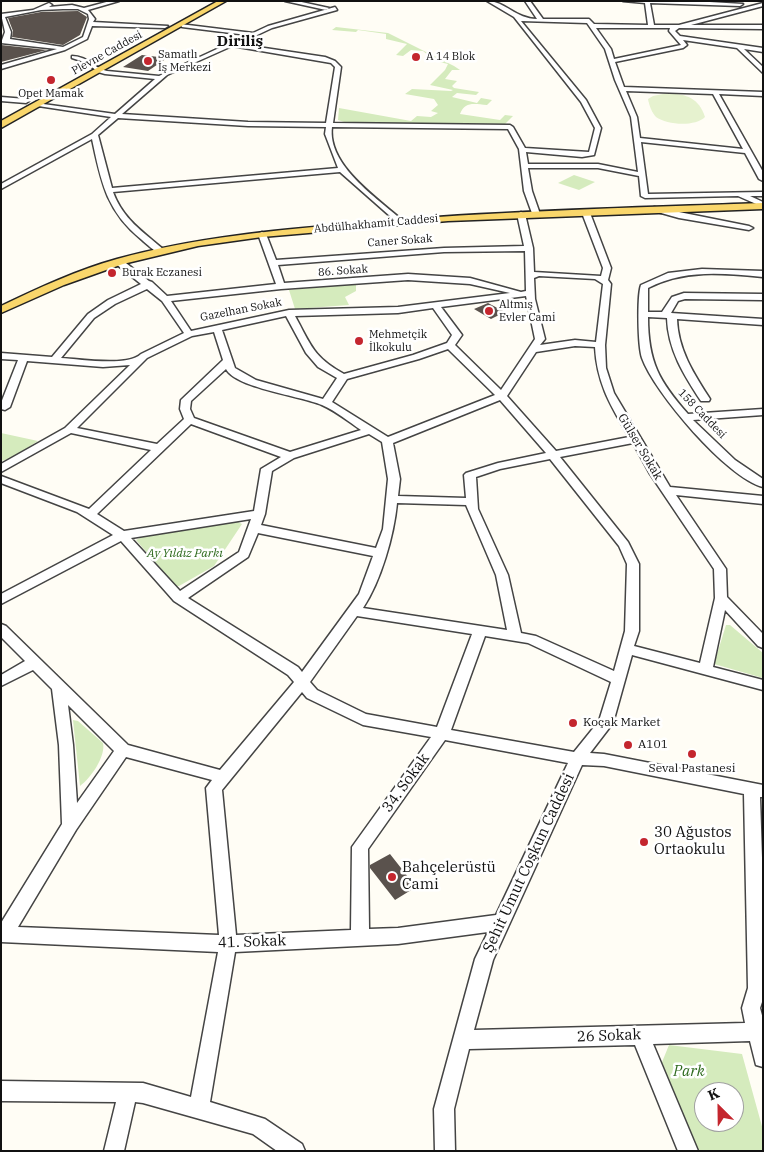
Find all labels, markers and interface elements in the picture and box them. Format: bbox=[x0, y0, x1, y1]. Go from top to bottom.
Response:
street label: Plevne Caddesi bbox=[69, 28, 145, 78]
district label: Diriliş bbox=[217, 33, 263, 51]
place label: Samatlı İş Merkezi bbox=[158, 48, 211, 74]
place label: A 14 Blok bbox=[426, 50, 475, 64]
marker: A 14 Blok bbox=[410, 51, 422, 63]
marker: Samatlı İş Merkezi bbox=[142, 55, 154, 67]
marker: Opet Mamak bbox=[45, 74, 57, 86]
place label: Opet Mamak bbox=[18, 87, 84, 101]
street label: Abdülhakhamit Caddesi bbox=[313, 212, 439, 236]
street label: Caner Sokak bbox=[367, 232, 433, 250]
street label: 86. Sokak bbox=[317, 263, 369, 279]
place label: Burak Eczanesi bbox=[122, 266, 202, 280]
marker: Burak Eczanesi bbox=[106, 267, 118, 279]
street label: Gazelhan Sokak bbox=[199, 296, 283, 324]
place label: Altmış Evler Cami bbox=[499, 298, 555, 324]
marker: Altmış Evler Cami bbox=[483, 305, 495, 317]
place label: Mehmetçik İlkokulu bbox=[369, 328, 427, 354]
marker: Mehmetçik İlkokulu bbox=[353, 335, 365, 347]
street label: 158 Caddesi bbox=[675, 387, 729, 441]
street label: Gülser Sokak bbox=[615, 411, 665, 483]
park label: Ay Yıldız Parkı bbox=[147, 547, 223, 561]
place label: Koçak Market bbox=[583, 716, 660, 730]
marker: Koçak Market bbox=[567, 717, 579, 729]
place label: A101 bbox=[638, 738, 668, 752]
marker: A101 bbox=[622, 739, 634, 751]
marker: Seval Pastanesi bbox=[686, 748, 698, 760]
street label: 34. Sokak bbox=[379, 750, 433, 816]
place label: Seval Pastanesi bbox=[649, 762, 735, 776]
street label: Şehit Umut Coşkun Caddesi bbox=[480, 771, 578, 955]
place label: 30 Ağustos Ortaokulu bbox=[654, 824, 732, 859]
marker: 30 Ağustos Ortaokulu bbox=[638, 836, 650, 848]
place label: Bahçelerüstü Cami bbox=[402, 859, 496, 894]
marker: Bahçelerüstü Cami bbox=[386, 871, 398, 883]
street label: 41. Sokak bbox=[217, 932, 287, 952]
street label: 26 Sokak bbox=[576, 1026, 642, 1046]
park label: Park bbox=[673, 1063, 705, 1081]
north arrow bbox=[694, 1082, 744, 1132]
text: K bbox=[705, 1084, 722, 1104]

